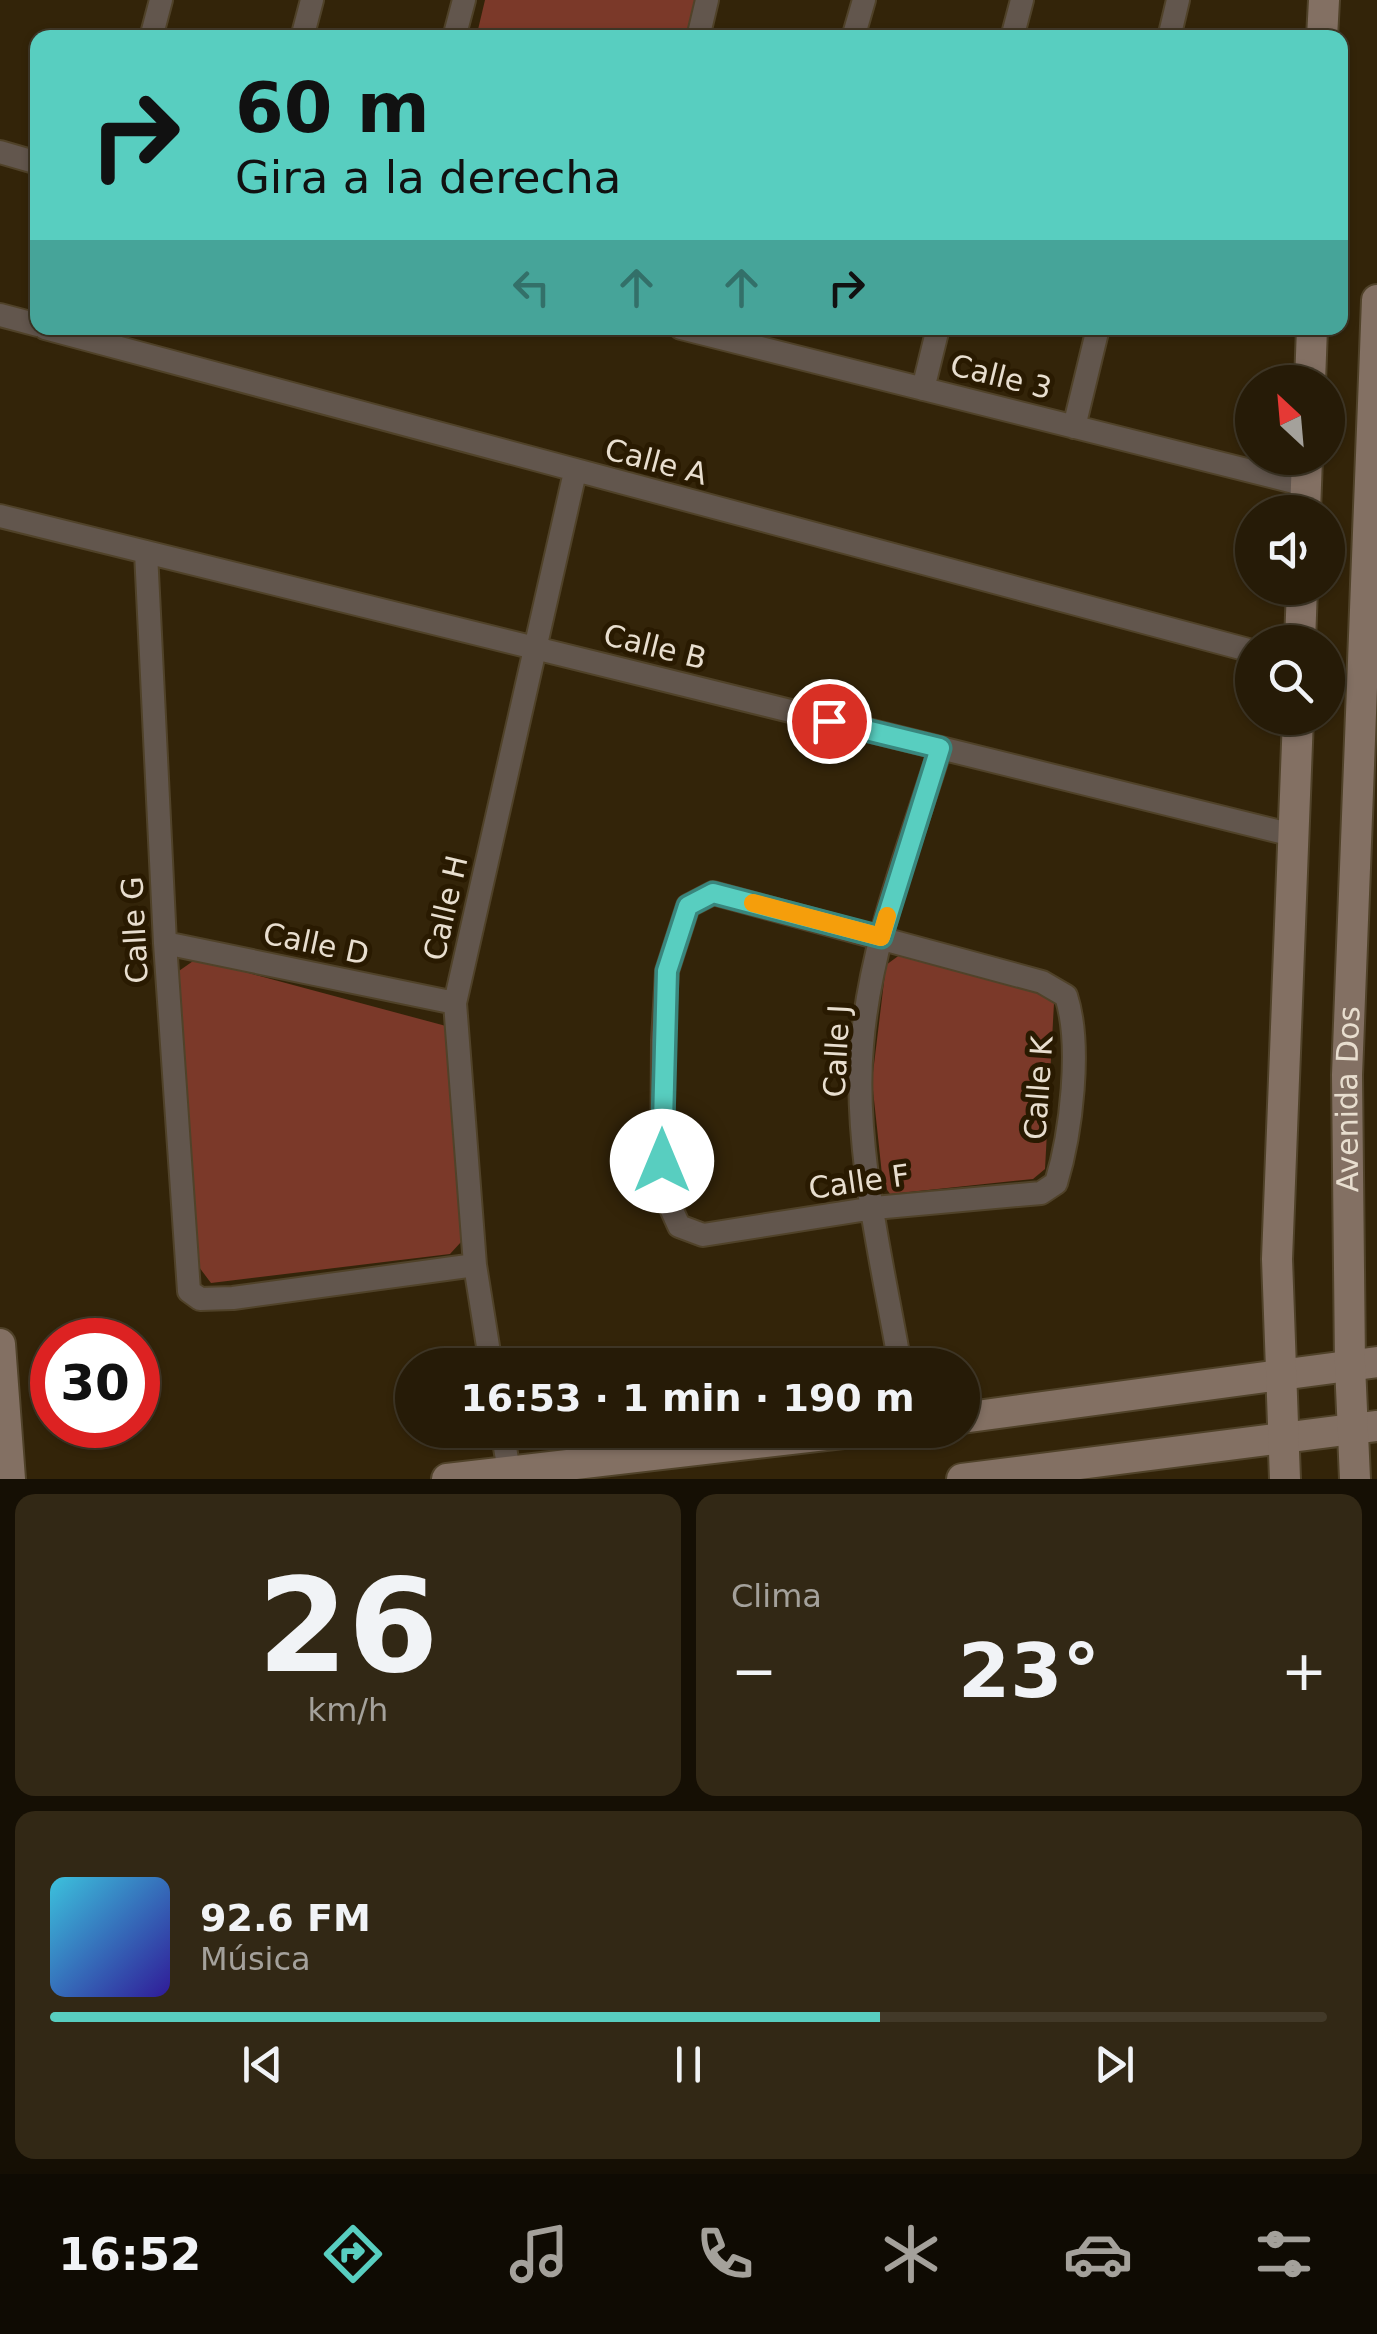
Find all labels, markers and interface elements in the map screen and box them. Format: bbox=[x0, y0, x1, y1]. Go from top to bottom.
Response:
text: 60 m bbox=[235, 67, 430, 149]
icon: right bbox=[70, 70, 200, 200]
text: Gira a la derecha bbox=[235, 151, 621, 204]
icon: left bbox=[504, 260, 559, 315]
icon: ahead bbox=[609, 260, 664, 315]
icon: ahead bbox=[714, 260, 769, 315]
icon: right bbox=[819, 260, 874, 315]
street label: Calle 3 bbox=[947, 347, 1055, 406]
north arrow bbox=[1235, 365, 1345, 475]
map controls bbox=[1235, 365, 1345, 735]
street label: Calle A bbox=[601, 431, 712, 492]
button: sound bbox=[1235, 495, 1345, 605]
street label: Calle B bbox=[600, 617, 710, 676]
button: search bbox=[1235, 625, 1345, 735]
pin bbox=[787, 679, 872, 764]
icon: arrive bbox=[802, 694, 857, 749]
street label: Calle H bbox=[416, 852, 475, 964]
street label: Calle G bbox=[114, 876, 155, 984]
street label: Calle D bbox=[260, 915, 372, 972]
street label: Calle J bbox=[817, 1004, 856, 1098]
street label: Avenida Dos bbox=[1329, 1005, 1367, 1193]
street label: Calle K bbox=[1017, 1034, 1060, 1141]
position arrow bbox=[610, 1109, 714, 1213]
street label: Calle F bbox=[806, 1157, 911, 1206]
speed limit sign: 30 bbox=[30, 1318, 160, 1448]
text: 16:53 · 1 min · 190 m bbox=[460, 1376, 915, 1420]
text: 26 bbox=[258, 1550, 438, 1702]
text: Clima bbox=[731, 1577, 822, 1615]
text: 23° bbox=[958, 1627, 1100, 1715]
text: − bbox=[731, 1639, 777, 1703]
text: + bbox=[1281, 1639, 1327, 1703]
text: km/h bbox=[308, 1691, 388, 1729]
text: 92.6 FM bbox=[200, 1896, 371, 1940]
text: Música bbox=[200, 1940, 311, 1978]
icon: previous bbox=[235, 2037, 290, 2092]
icon: pause bbox=[661, 2037, 716, 2092]
icon: next bbox=[1087, 2037, 1142, 2092]
icon: directions bbox=[318, 2219, 388, 2289]
icon: music bbox=[504, 2219, 574, 2289]
icon: phone bbox=[690, 2219, 760, 2289]
icon: climate bbox=[876, 2219, 946, 2289]
icon: car bbox=[1063, 2219, 1133, 2289]
icon: filters bbox=[1249, 2219, 1319, 2289]
text: 16:52 bbox=[58, 2228, 201, 2281]

